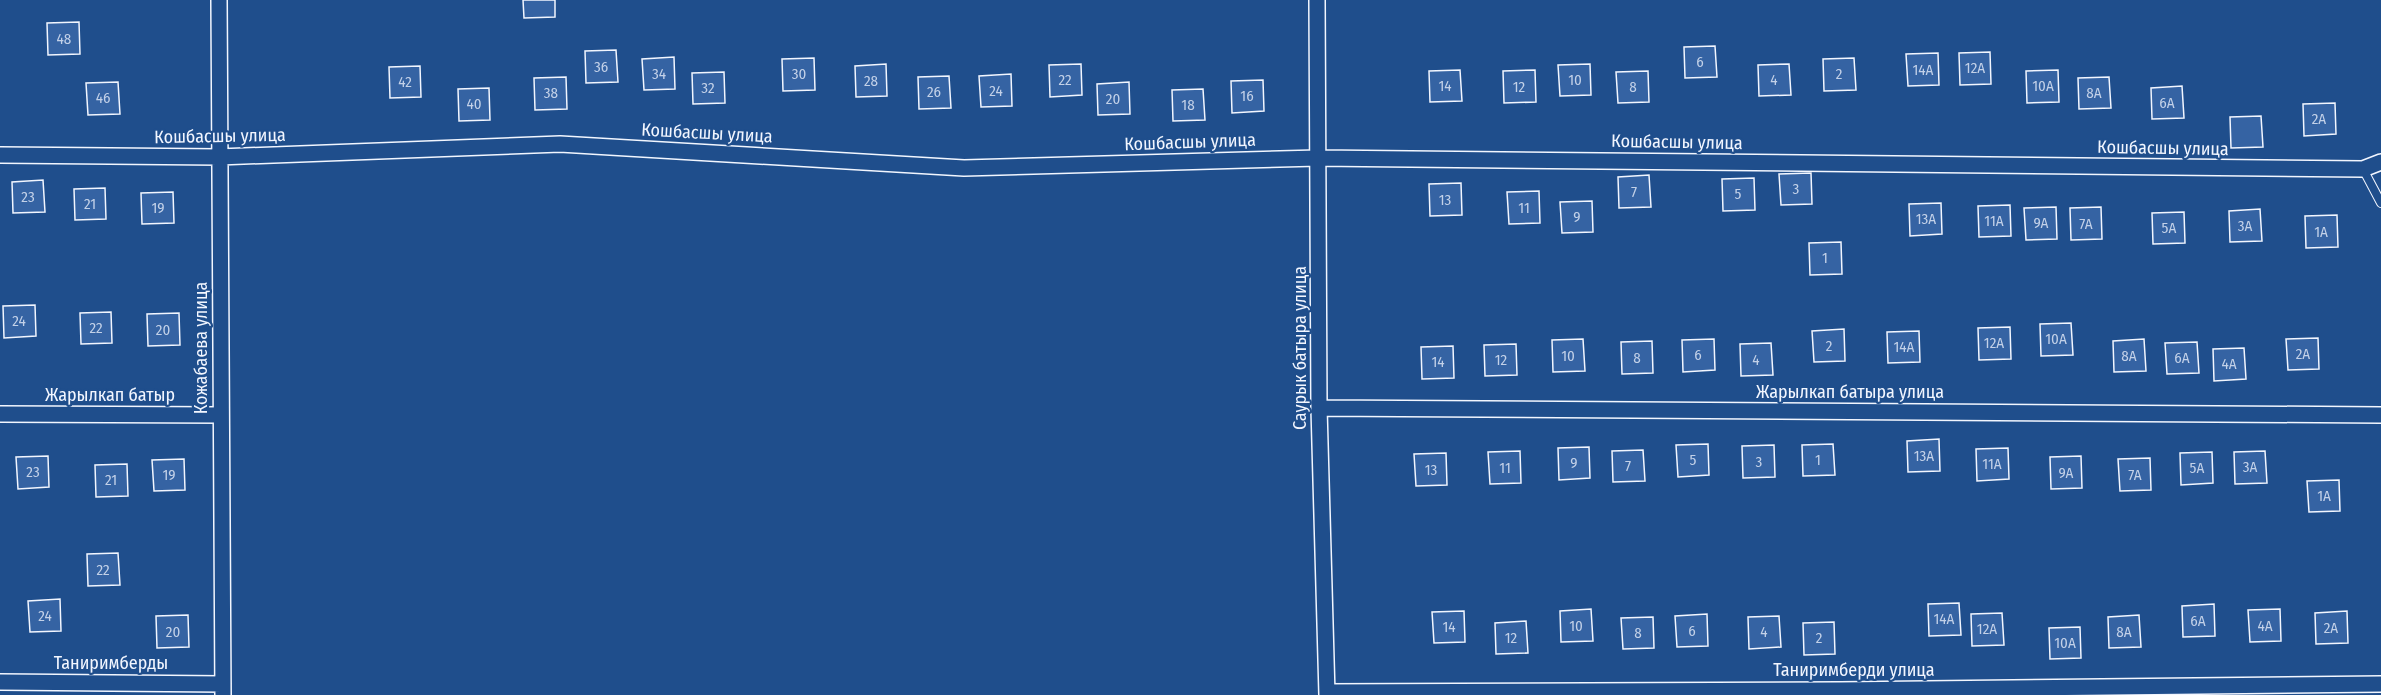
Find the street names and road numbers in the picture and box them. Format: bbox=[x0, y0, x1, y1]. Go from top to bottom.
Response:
street label: Кошбасшы улица bbox=[641, 119, 773, 147]
street label: Кошбасшы улица bbox=[154, 124, 286, 148]
street label: Кошбасшы улица bbox=[1124, 129, 1256, 155]
street label: Кошбасшы улица bbox=[1611, 130, 1743, 154]
street label: Кошбасшы улица bbox=[2097, 136, 2229, 160]
street label: Саурык батыра улица bbox=[1289, 266, 1311, 430]
street label: Кожабаева улица bbox=[190, 282, 212, 414]
street label: Жарылкап батыра улица bbox=[1756, 381, 1944, 403]
street label: Жарылкап батыр bbox=[45, 384, 175, 406]
street label: Таниримберды bbox=[54, 652, 168, 674]
street label: Таниримберди улица bbox=[1773, 659, 1935, 681]

